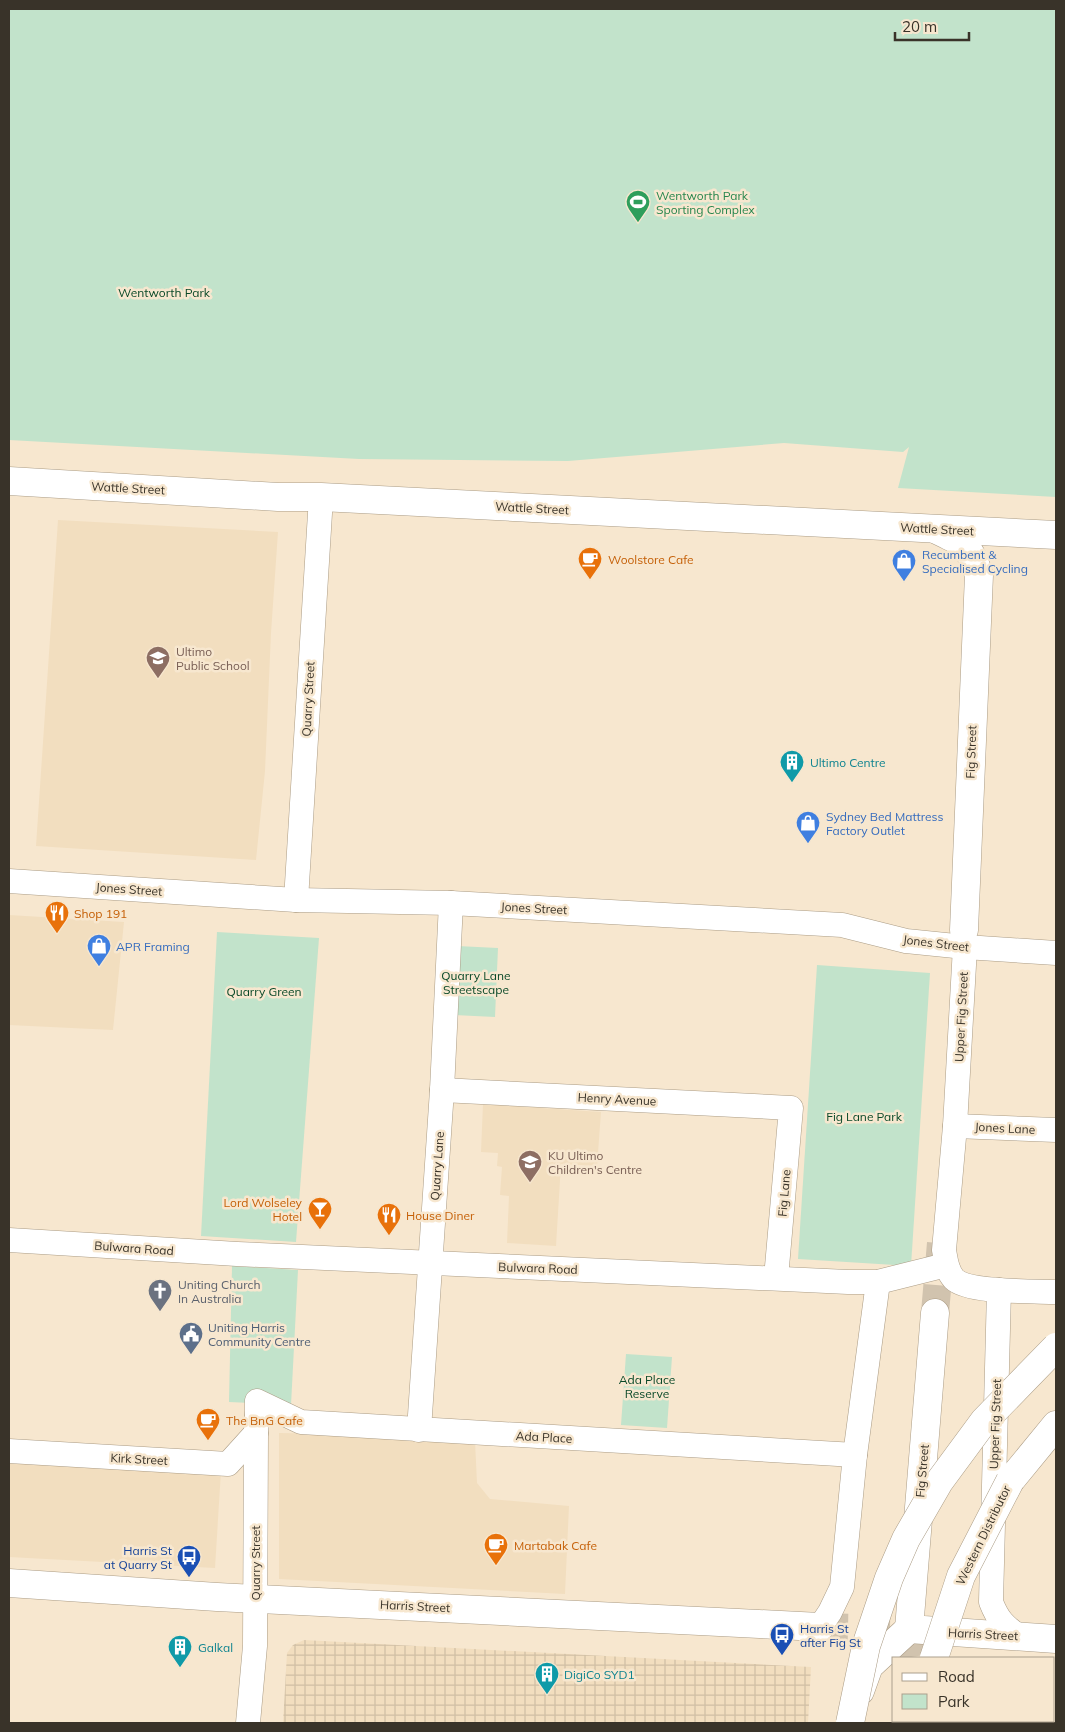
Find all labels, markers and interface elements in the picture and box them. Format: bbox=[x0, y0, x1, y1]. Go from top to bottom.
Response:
scale bar bbox=[895, 10, 969, 42]
text: 20 m bbox=[902, 17, 937, 36]
place label: Wentworth Park Sporting Complex bbox=[656, 188, 755, 217]
sports icon: Wentworth Park Sporting Complex bbox=[625, 189, 651, 223]
park label: Wentworth Park bbox=[118, 285, 211, 300]
street label: Wattle Street bbox=[91, 479, 165, 497]
street label: Wattle Street bbox=[495, 499, 569, 517]
street label: Wattle Street bbox=[900, 520, 974, 538]
cafe icon: Woolstore Cafe bbox=[577, 546, 603, 580]
place label: Recumbent & Specialised Cycling bbox=[922, 547, 1028, 576]
shop icon: Recumbent & Specialised Cycling bbox=[891, 548, 917, 582]
place label: Woolstore Cafe bbox=[608, 552, 694, 567]
place label: Ultimo Public School bbox=[176, 644, 250, 673]
school or university icon: Ultimo Public School bbox=[145, 645, 171, 679]
street label: Quarry Street bbox=[299, 661, 317, 737]
street label: Fig Street bbox=[963, 725, 979, 779]
building icon: Ultimo Centre bbox=[779, 749, 805, 783]
place label: Ultimo Centre bbox=[810, 755, 886, 770]
place label: Sydney Bed Mattress Factory Outlet bbox=[826, 809, 943, 838]
shop icon: Sydney Bed Mattress Factory Outlet bbox=[795, 810, 821, 844]
street label: Jones Street bbox=[95, 879, 163, 899]
street label: Jones Street bbox=[500, 899, 568, 917]
restaurant icon: Shop 191 bbox=[44, 900, 70, 934]
place label: Shop 191 bbox=[74, 906, 127, 921]
street label: Jones Street bbox=[902, 931, 970, 955]
shop icon: APR Framing bbox=[86, 933, 112, 967]
place label: APR Framing bbox=[116, 939, 190, 954]
park label: Quarry Lane Streetscape bbox=[441, 968, 511, 997]
street label: Upper Fig Street bbox=[951, 971, 971, 1063]
park label: Quarry Green bbox=[226, 984, 302, 999]
street label: Henry Avenue bbox=[577, 1089, 657, 1109]
park label: Fig Lane Park bbox=[826, 1109, 903, 1124]
street label: Jones Lane bbox=[974, 1119, 1036, 1137]
street label: Quarry Lane bbox=[427, 1131, 447, 1201]
place label: KU Ultimo Children's Centre bbox=[548, 1148, 642, 1177]
school or university icon: KU Ultimo Children's Centre bbox=[517, 1149, 543, 1183]
street label: Fig Lane bbox=[774, 1169, 794, 1217]
place label: Lord Wolseley Hotel bbox=[224, 1195, 303, 1224]
bar icon: Lord Wolseley Hotel bbox=[307, 1196, 333, 1230]
restaurant icon: House Diner bbox=[376, 1202, 402, 1236]
place label: House Diner bbox=[406, 1208, 475, 1223]
street label: Bulwara Road bbox=[94, 1238, 174, 1258]
street label: Bulwara Road bbox=[498, 1259, 578, 1277]
place label: Uniting Church In Australia bbox=[178, 1277, 261, 1306]
church icon: Uniting Church In Australia bbox=[147, 1278, 173, 1312]
place label: Uniting Harris Community Centre bbox=[208, 1320, 311, 1349]
public building icon: Uniting Harris Community Centre bbox=[178, 1321, 204, 1355]
park label: Ada Place Reserve bbox=[619, 1372, 675, 1401]
street label: Upper Fig Street bbox=[986, 1379, 1004, 1469]
cafe icon: The BnG Cafe bbox=[195, 1407, 221, 1441]
place label: The BnG Cafe bbox=[226, 1413, 303, 1428]
street label: Ada Place bbox=[515, 1428, 573, 1446]
street label: Fig Street bbox=[912, 1444, 932, 1498]
street label: Kirk Street bbox=[110, 1450, 168, 1468]
street label: Western Distributor bbox=[952, 1482, 1014, 1587]
street label: Quarry Street bbox=[248, 1525, 263, 1601]
cafe icon: Martabak Cafe bbox=[483, 1532, 509, 1566]
place label: Martabak Cafe bbox=[514, 1538, 597, 1553]
place label: Harris St at Quarry St bbox=[104, 1543, 172, 1572]
bus stop icon: Harris St at Quarry St bbox=[176, 1544, 202, 1578]
street label: Harris Street bbox=[380, 1597, 450, 1615]
place label: Harris St after Fig St bbox=[800, 1621, 861, 1650]
bus stop icon: Harris St after Fig St bbox=[769, 1622, 795, 1656]
street label: Harris Street bbox=[948, 1625, 1018, 1643]
building icon: Galkal bbox=[167, 1634, 193, 1668]
place label: Galkal bbox=[198, 1640, 233, 1655]
legend bbox=[892, 1657, 1055, 1722]
building icon: DigiCo SYD1 bbox=[534, 1661, 560, 1695]
place label: DigiCo SYD1 bbox=[564, 1667, 635, 1682]
text: Road bbox=[938, 1667, 975, 1686]
text: Park bbox=[938, 1692, 970, 1711]

